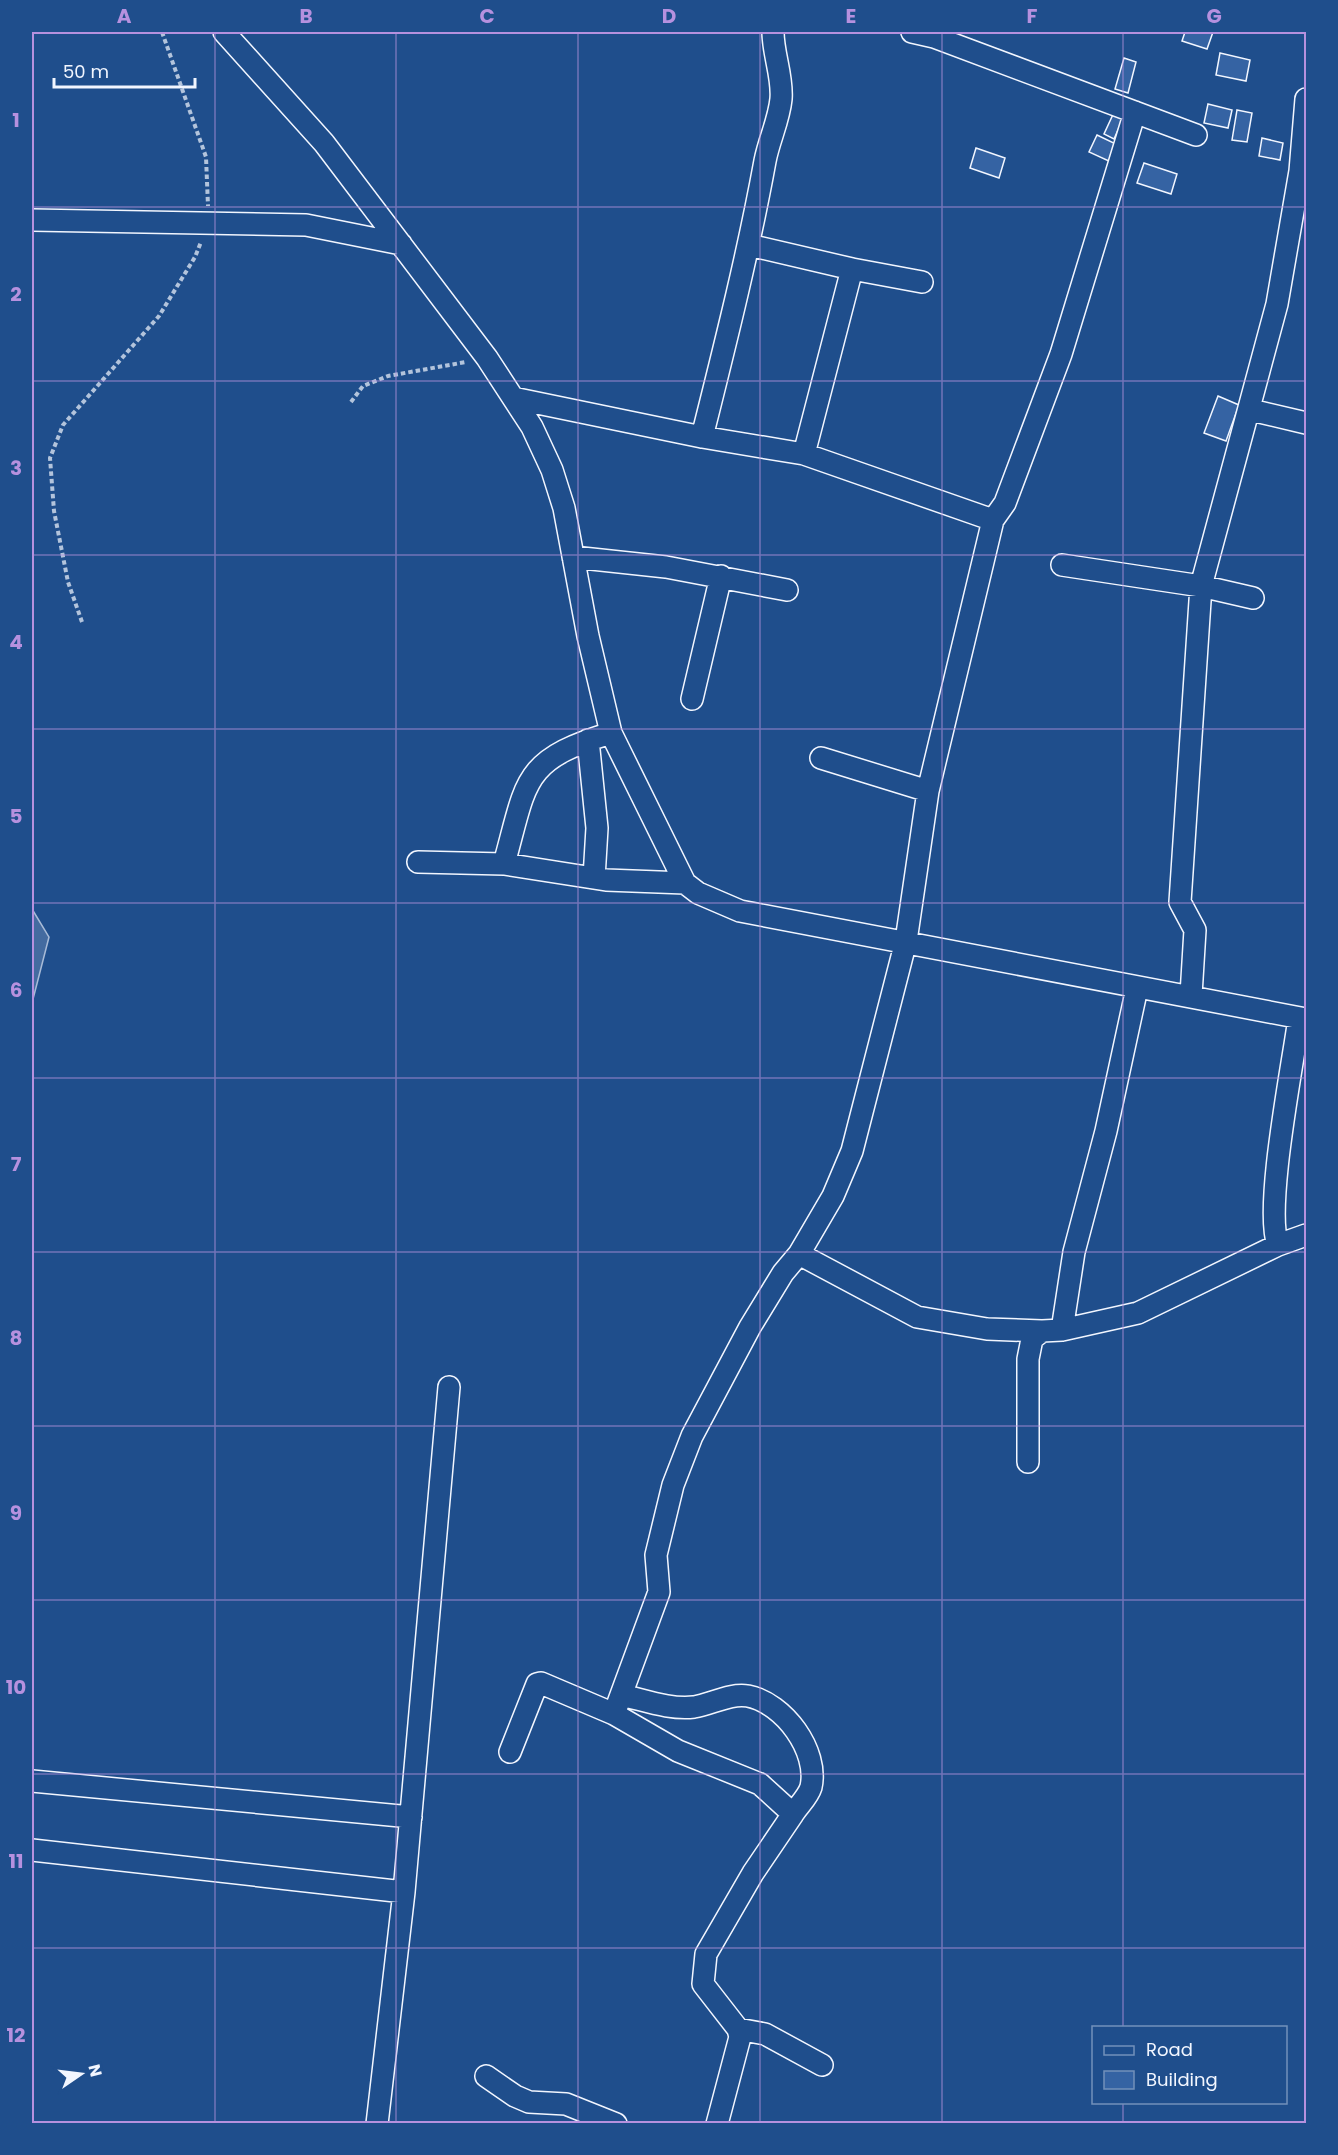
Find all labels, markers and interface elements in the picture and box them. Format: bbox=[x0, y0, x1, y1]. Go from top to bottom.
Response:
text: A bbox=[117, 2, 132, 30]
text: B bbox=[299, 2, 313, 30]
text: C bbox=[479, 2, 495, 30]
text: D bbox=[662, 2, 676, 30]
text: E bbox=[846, 2, 856, 30]
text: F bbox=[1027, 2, 1038, 30]
text: G bbox=[1206, 2, 1222, 30]
scale bar bbox=[54, 51, 195, 89]
text: 50 m bbox=[63, 59, 109, 84]
text: 1 bbox=[12, 106, 20, 134]
text: 2 bbox=[10, 280, 22, 308]
text: 3 bbox=[10, 454, 22, 482]
text: 4 bbox=[9, 628, 23, 656]
text: 5 bbox=[10, 802, 23, 830]
text: 6 bbox=[10, 976, 22, 1004]
text: 7 bbox=[11, 1150, 22, 1178]
text: 8 bbox=[10, 1324, 22, 1352]
text: 9 bbox=[10, 1499, 22, 1527]
text: 10 bbox=[6, 1673, 26, 1701]
text: 11 bbox=[8, 1847, 24, 1875]
text: 12 bbox=[7, 2021, 25, 2049]
legend bbox=[1092, 2026, 1287, 2104]
text: Road bbox=[1146, 2037, 1193, 2062]
north arrow bbox=[51, 2044, 111, 2104]
text: N bbox=[82, 2062, 108, 2079]
text: Building bbox=[1146, 2067, 1218, 2092]

